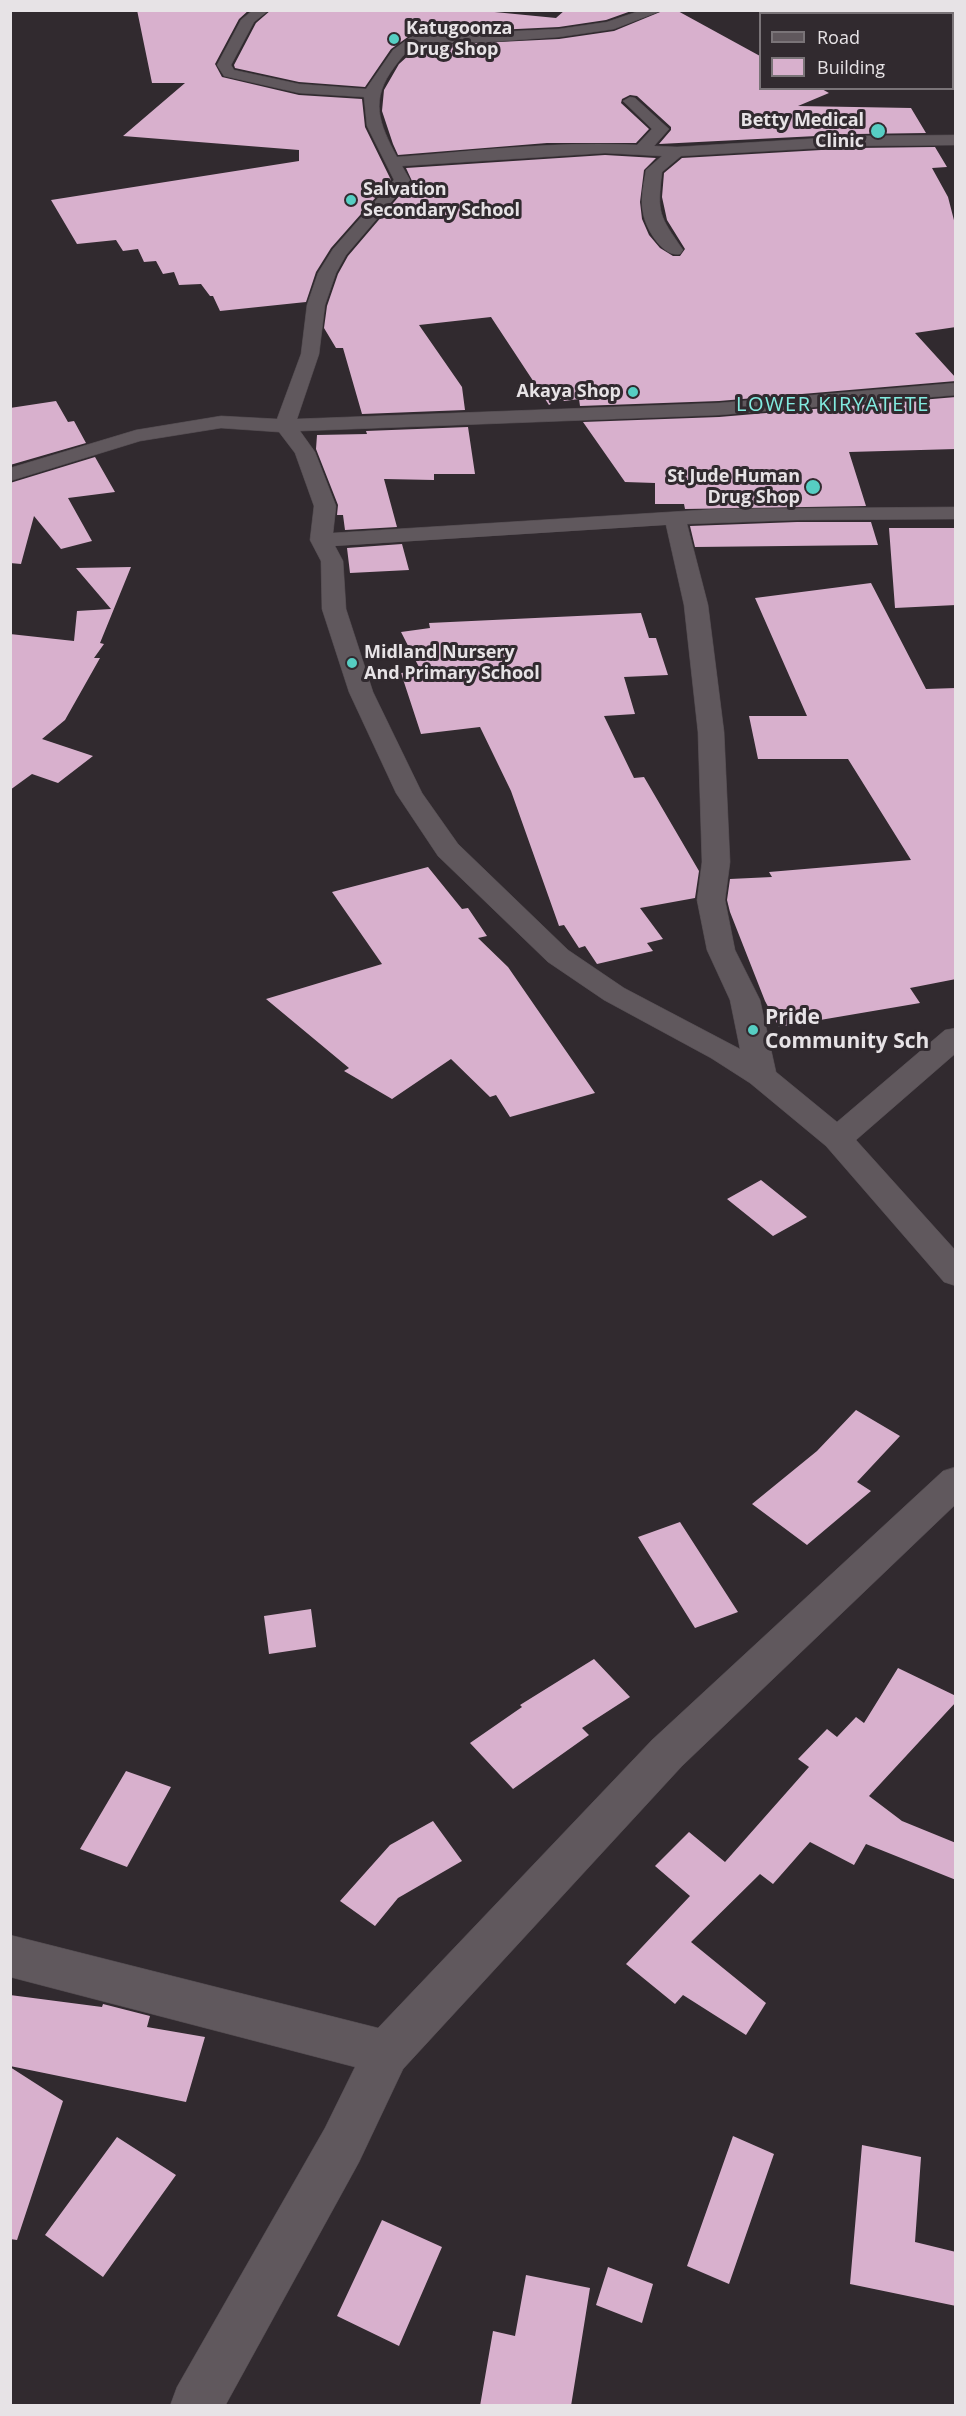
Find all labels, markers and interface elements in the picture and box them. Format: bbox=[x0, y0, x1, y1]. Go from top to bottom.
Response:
legend bbox=[759, 12, 954, 90]
place label: Katugoonza Drug Shop bbox=[406, 18, 512, 60]
text: Road bbox=[817, 25, 860, 49]
marker: Katugoonza Drug Shop bbox=[387, 32, 401, 46]
text: Building bbox=[817, 55, 885, 79]
place label: Betty Medical Clinic bbox=[741, 110, 864, 152]
marker: Betty Medical Clinic bbox=[869, 122, 887, 140]
place label: Salvation Secondary School bbox=[363, 179, 520, 222]
marker: Salvation Secondary School bbox=[344, 193, 358, 207]
place label: Akaya Shop bbox=[516, 381, 621, 403]
marker: Akaya Shop bbox=[626, 385, 640, 399]
district label: LOWER KIRYATETE bbox=[736, 393, 930, 417]
place label: St Jude Human Drug Shop bbox=[667, 466, 800, 508]
marker: St Jude Human Drug Shop bbox=[804, 478, 822, 496]
place label: Midland Nursery And Primary School bbox=[364, 642, 540, 684]
marker: Midland Nursery And Primary School bbox=[345, 656, 359, 670]
place label: Pride Community Sch bbox=[765, 1005, 929, 1055]
marker: Pride Community Sch bbox=[746, 1023, 760, 1037]

